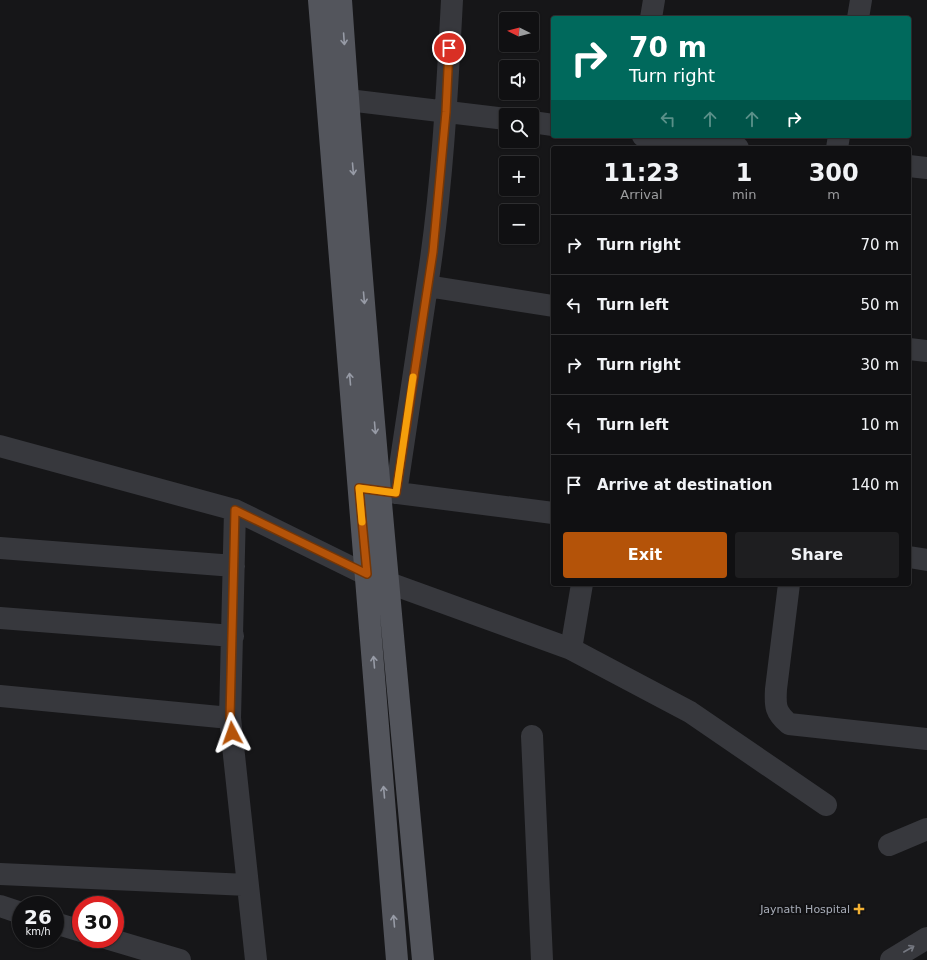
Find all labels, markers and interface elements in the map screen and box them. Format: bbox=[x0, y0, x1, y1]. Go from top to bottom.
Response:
north arrow bbox=[499, 12, 539, 52]
map controls bbox=[499, 12, 539, 244]
pin bbox=[432, 31, 466, 65]
text: 70 m bbox=[629, 31, 707, 64]
one-way arrow bbox=[340, 32, 347, 45]
icon: right bbox=[563, 32, 615, 84]
icon: arrive bbox=[438, 37, 460, 59]
button: sound bbox=[499, 60, 539, 100]
text: Turn right bbox=[629, 65, 715, 86]
button: search bbox=[499, 108, 539, 148]
icon: left bbox=[657, 108, 679, 130]
icon: ahead bbox=[699, 108, 721, 130]
icon: ahead bbox=[741, 108, 763, 130]
icon: right bbox=[783, 108, 805, 130]
button: + bbox=[499, 156, 539, 196]
text: 11:23 bbox=[603, 159, 680, 187]
text: 1 bbox=[736, 159, 752, 187]
text: 300 bbox=[809, 159, 859, 187]
one-way arrow bbox=[349, 162, 356, 175]
text: Arrival bbox=[620, 187, 663, 202]
text: min bbox=[732, 187, 756, 202]
text: m bbox=[827, 187, 840, 202]
button: − bbox=[499, 204, 539, 244]
icon: right bbox=[563, 234, 585, 256]
text: Turn right bbox=[597, 236, 681, 254]
text: 70 m bbox=[861, 236, 899, 254]
one-way arrow bbox=[360, 291, 367, 304]
icon: left bbox=[563, 294, 585, 316]
text: Turn left bbox=[597, 296, 669, 314]
text: 50 m bbox=[861, 296, 899, 314]
icon: right bbox=[563, 354, 585, 376]
text: Turn right bbox=[597, 356, 681, 374]
text: 30 m bbox=[861, 356, 899, 374]
one-way arrow bbox=[346, 373, 353, 386]
icon: left bbox=[563, 414, 585, 436]
text: Turn left bbox=[597, 416, 669, 434]
text: 10 m bbox=[861, 416, 899, 434]
one-way arrow bbox=[371, 421, 378, 434]
icon: arrive bbox=[563, 474, 585, 496]
text: Arrive at destination bbox=[597, 476, 772, 494]
text: 140 m bbox=[851, 476, 899, 494]
button: Exit bbox=[563, 532, 727, 578]
button: Share bbox=[735, 532, 899, 578]
one-way arrow bbox=[370, 656, 377, 669]
position arrow bbox=[211, 712, 253, 754]
one-way arrow bbox=[380, 786, 388, 799]
speed limit sign: 30 bbox=[72, 896, 124, 948]
place label: Jaynath Hospital bbox=[759, 903, 850, 916]
marker: Jaynath Hospital bbox=[853, 903, 865, 915]
text: 26 bbox=[24, 905, 52, 929]
one-way arrow bbox=[391, 915, 398, 928]
text: km/h bbox=[25, 926, 51, 937]
one-way arrow bbox=[903, 944, 915, 952]

